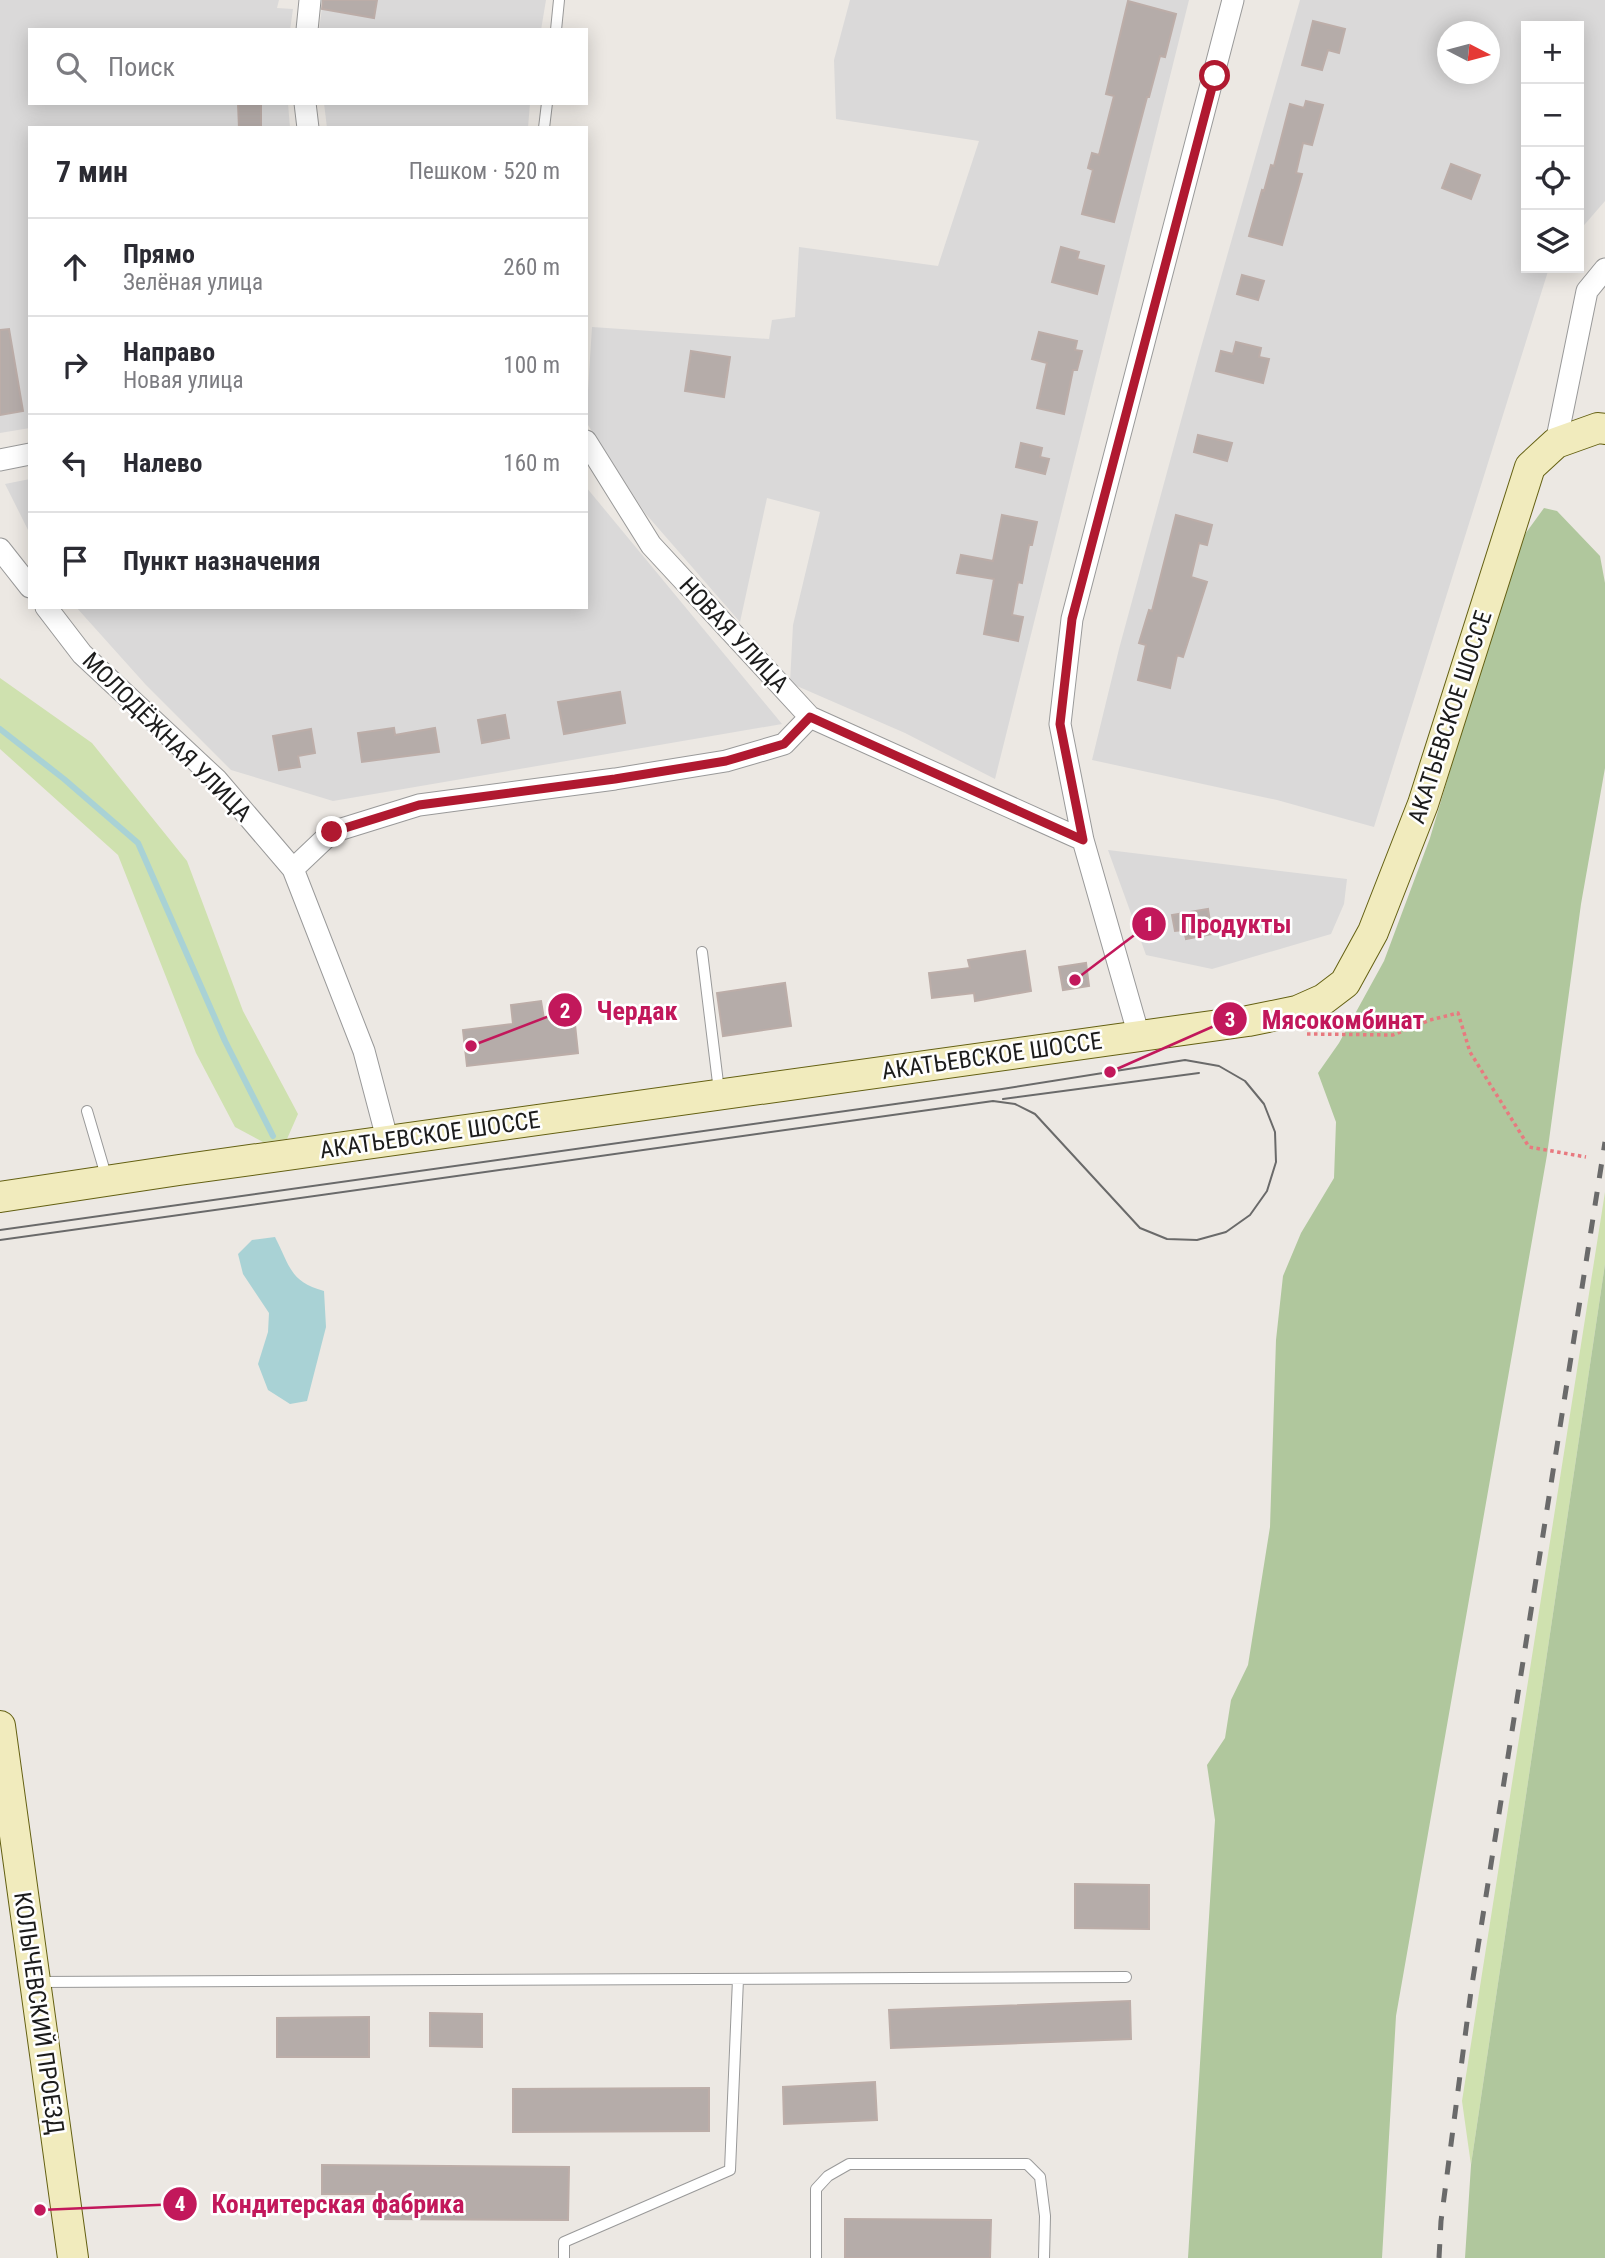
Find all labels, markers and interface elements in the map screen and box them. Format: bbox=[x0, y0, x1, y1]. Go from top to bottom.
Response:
north arrow bbox=[1437, 21, 1500, 84]
map controls bbox=[1521, 21, 1584, 273]
button: + bbox=[1521, 21, 1584, 84]
search box bbox=[28, 28, 588, 105]
icon: search bbox=[52, 48, 90, 86]
text: Поиск bbox=[108, 52, 175, 82]
route start bbox=[1199, 60, 1230, 91]
button: − bbox=[1521, 84, 1584, 147]
button: locate bbox=[1521, 147, 1584, 210]
text: 7 мин bbox=[56, 154, 128, 189]
text: Пешком · 520 m bbox=[409, 158, 560, 185]
button: layers bbox=[1521, 210, 1584, 273]
text: Прямо bbox=[123, 239, 195, 269]
icon: ahead bbox=[56, 248, 94, 286]
text: 260 m bbox=[503, 254, 560, 281]
text: Зелёная улица bbox=[123, 269, 263, 296]
text: Направо bbox=[123, 337, 215, 367]
icon: right bbox=[56, 346, 94, 384]
text: 100 m bbox=[503, 352, 560, 379]
text: Новая улица bbox=[123, 367, 243, 394]
icon: left bbox=[56, 444, 94, 482]
text: Налево bbox=[123, 448, 203, 478]
text: 160 m bbox=[503, 450, 560, 477]
icon: arrive bbox=[56, 542, 94, 580]
text: Пункт назначения bbox=[123, 546, 321, 576]
street label: НОВАЯ УЛИЦА bbox=[674, 572, 794, 698]
street label: АКАТЬЕВСКОЕ ШОССЕ bbox=[1402, 607, 1498, 827]
street label: МОЛОДЁЖНАЯ УЛИЦА bbox=[77, 647, 257, 827]
route end bbox=[316, 816, 347, 847]
callout: Продукты bbox=[1131, 900, 1306, 947]
text: Продукты bbox=[1180, 909, 1292, 939]
text: 1 bbox=[1144, 912, 1154, 936]
callout: Чердак bbox=[548, 987, 692, 1034]
text: Чердак bbox=[596, 996, 678, 1026]
callout: Мясокомбинат bbox=[1212, 996, 1438, 1043]
text: 2 bbox=[560, 999, 570, 1023]
text: Мясокомбинат bbox=[1262, 1005, 1425, 1035]
text: 3 bbox=[1225, 1008, 1235, 1032]
street label: АКАТЬЕВСКОЕ ШОССЕ bbox=[880, 1027, 1104, 1085]
street label: АКАТЬЕВСКОЕ ШОССЕ bbox=[318, 1106, 542, 1164]
street label: КОЛЫЧЕВСКИЙ ПРОЕЗД bbox=[8, 1890, 70, 2136]
callout: Кондитерская фабрика bbox=[163, 2180, 478, 2227]
text: Кондитерская фабрика bbox=[212, 2189, 464, 2219]
text: 4 bbox=[175, 2192, 185, 2216]

